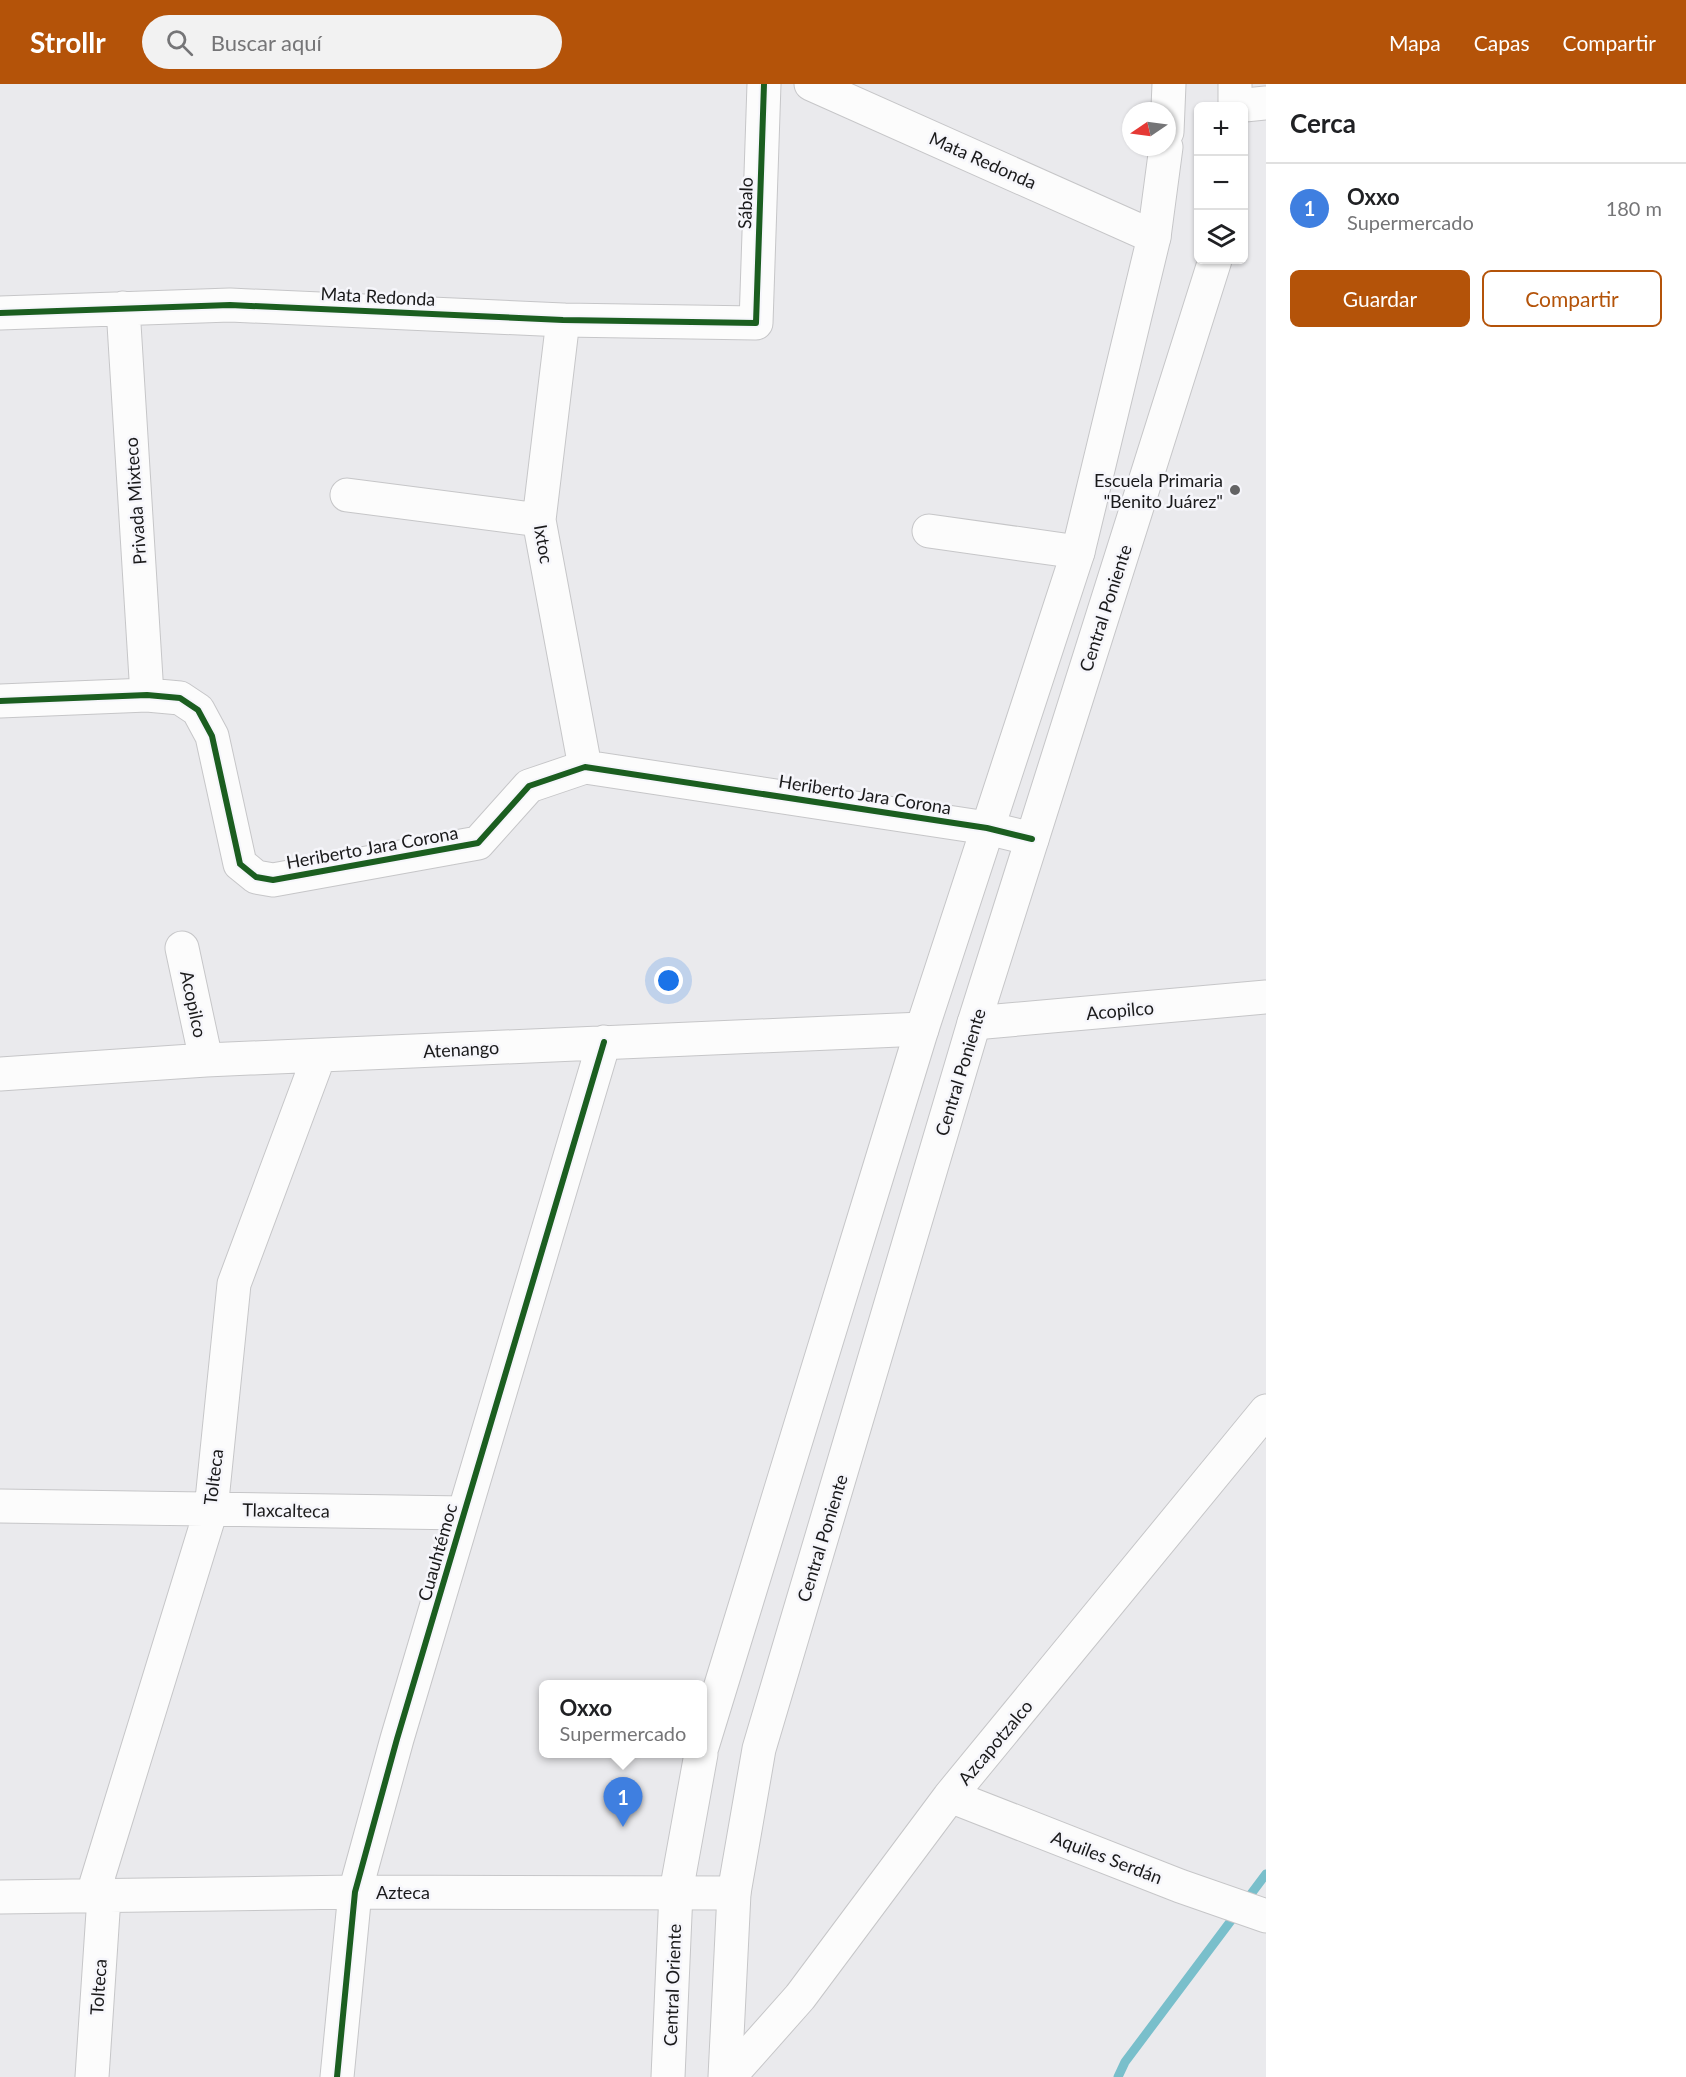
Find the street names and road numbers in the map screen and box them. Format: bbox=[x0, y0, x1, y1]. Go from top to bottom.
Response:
street label: Mata Redonda bbox=[926, 127, 1040, 193]
street label: Sábalo bbox=[733, 177, 757, 229]
street label: Mata Redonda bbox=[320, 282, 436, 310]
street label: Privada Mixteco bbox=[120, 437, 150, 565]
street label: Ixtoc bbox=[530, 523, 558, 566]
street label: Central Poniente bbox=[1074, 542, 1136, 674]
street label: Heriberto Jara Corona bbox=[777, 770, 953, 818]
street label: Heriberto Jara Corona bbox=[284, 821, 460, 873]
street label: Acopilco bbox=[176, 969, 212, 1039]
street label: Acopilco bbox=[1085, 996, 1155, 1024]
street label: Central Poniente bbox=[930, 1006, 990, 1138]
street label: Atenango bbox=[422, 1036, 500, 1062]
street label: Tolteca bbox=[199, 1448, 227, 1506]
street label: Central Poniente bbox=[792, 1472, 852, 1604]
street label: Tlaxcalteca bbox=[242, 1498, 330, 1522]
street label: Cuauhtémoc bbox=[413, 1500, 462, 1603]
street label: Azcapotzalco bbox=[953, 1695, 1037, 1789]
street label: Aquiles Serdán bbox=[1048, 1826, 1166, 1888]
street label: Azteca bbox=[376, 1881, 430, 1903]
street label: Central Oriente bbox=[659, 1923, 685, 2047]
street label: Tolteca bbox=[85, 1958, 111, 2016]

